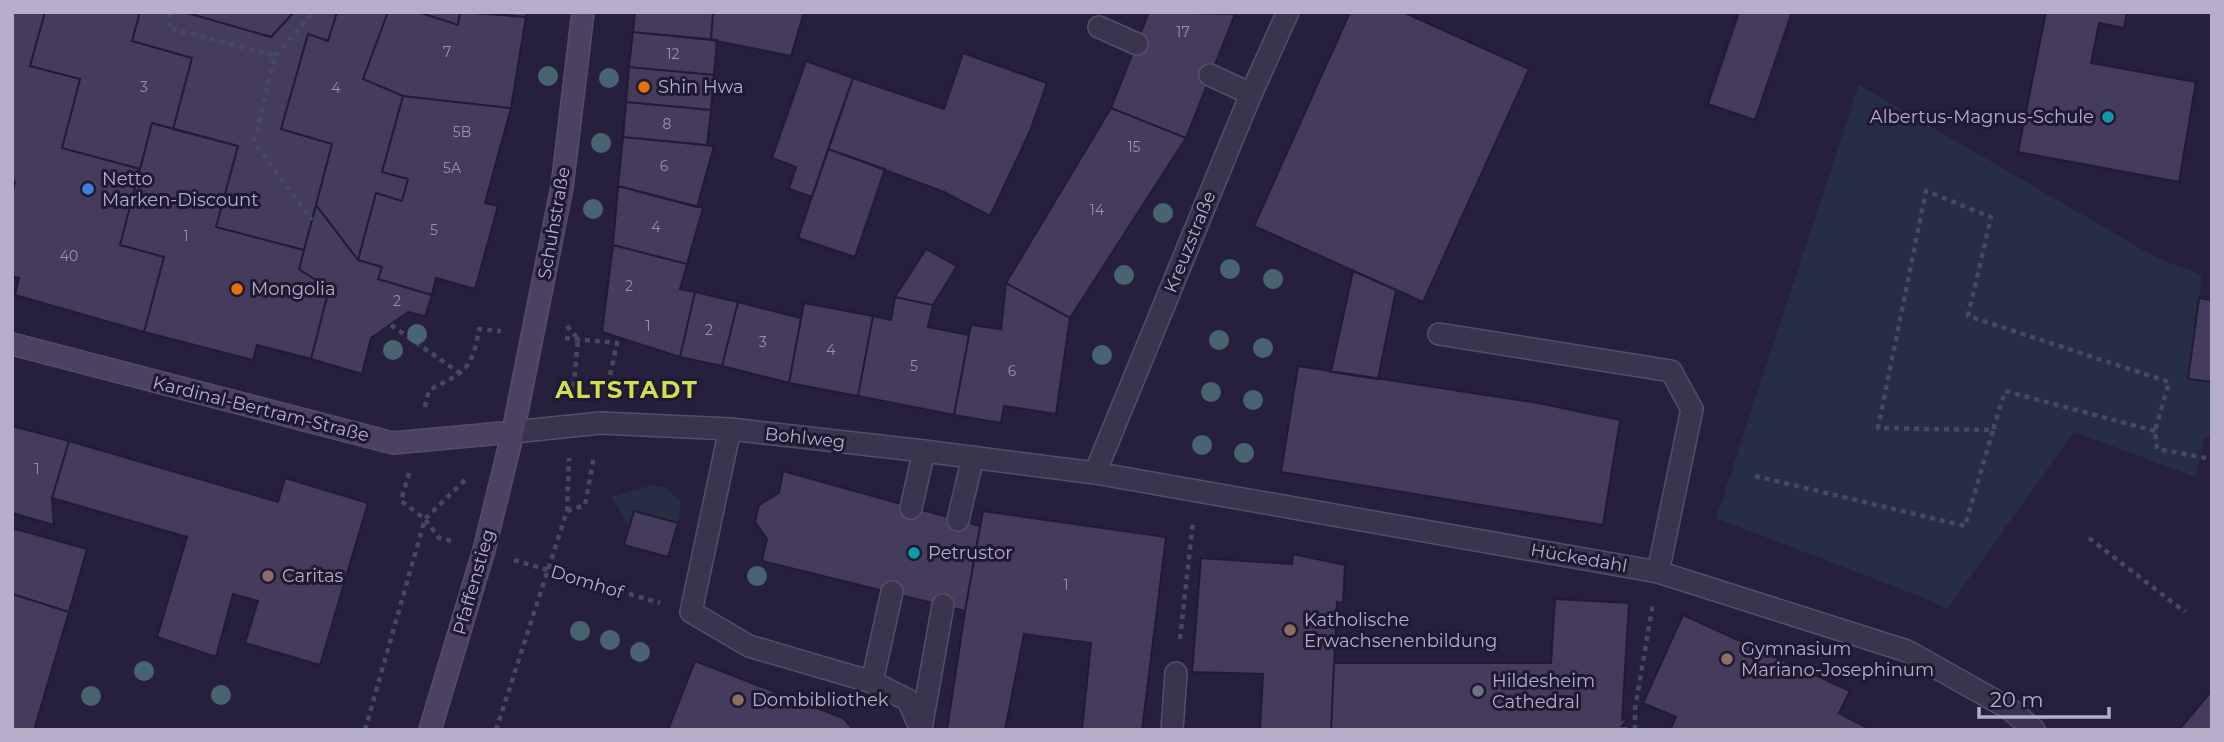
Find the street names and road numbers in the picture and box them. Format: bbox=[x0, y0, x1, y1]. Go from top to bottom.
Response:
street label: Schuhstraße bbox=[533, 165, 575, 281]
street label: Kreuzstraße bbox=[1160, 188, 1220, 296]
street label: Kardinal-Bertram-Straße bbox=[151, 371, 372, 447]
street label: Bohlweg bbox=[764, 423, 846, 453]
street label: Pfaffenstieg bbox=[448, 527, 500, 637]
street label: Hückedahl bbox=[1529, 539, 1629, 577]
street label: Domhof bbox=[548, 561, 627, 604]

